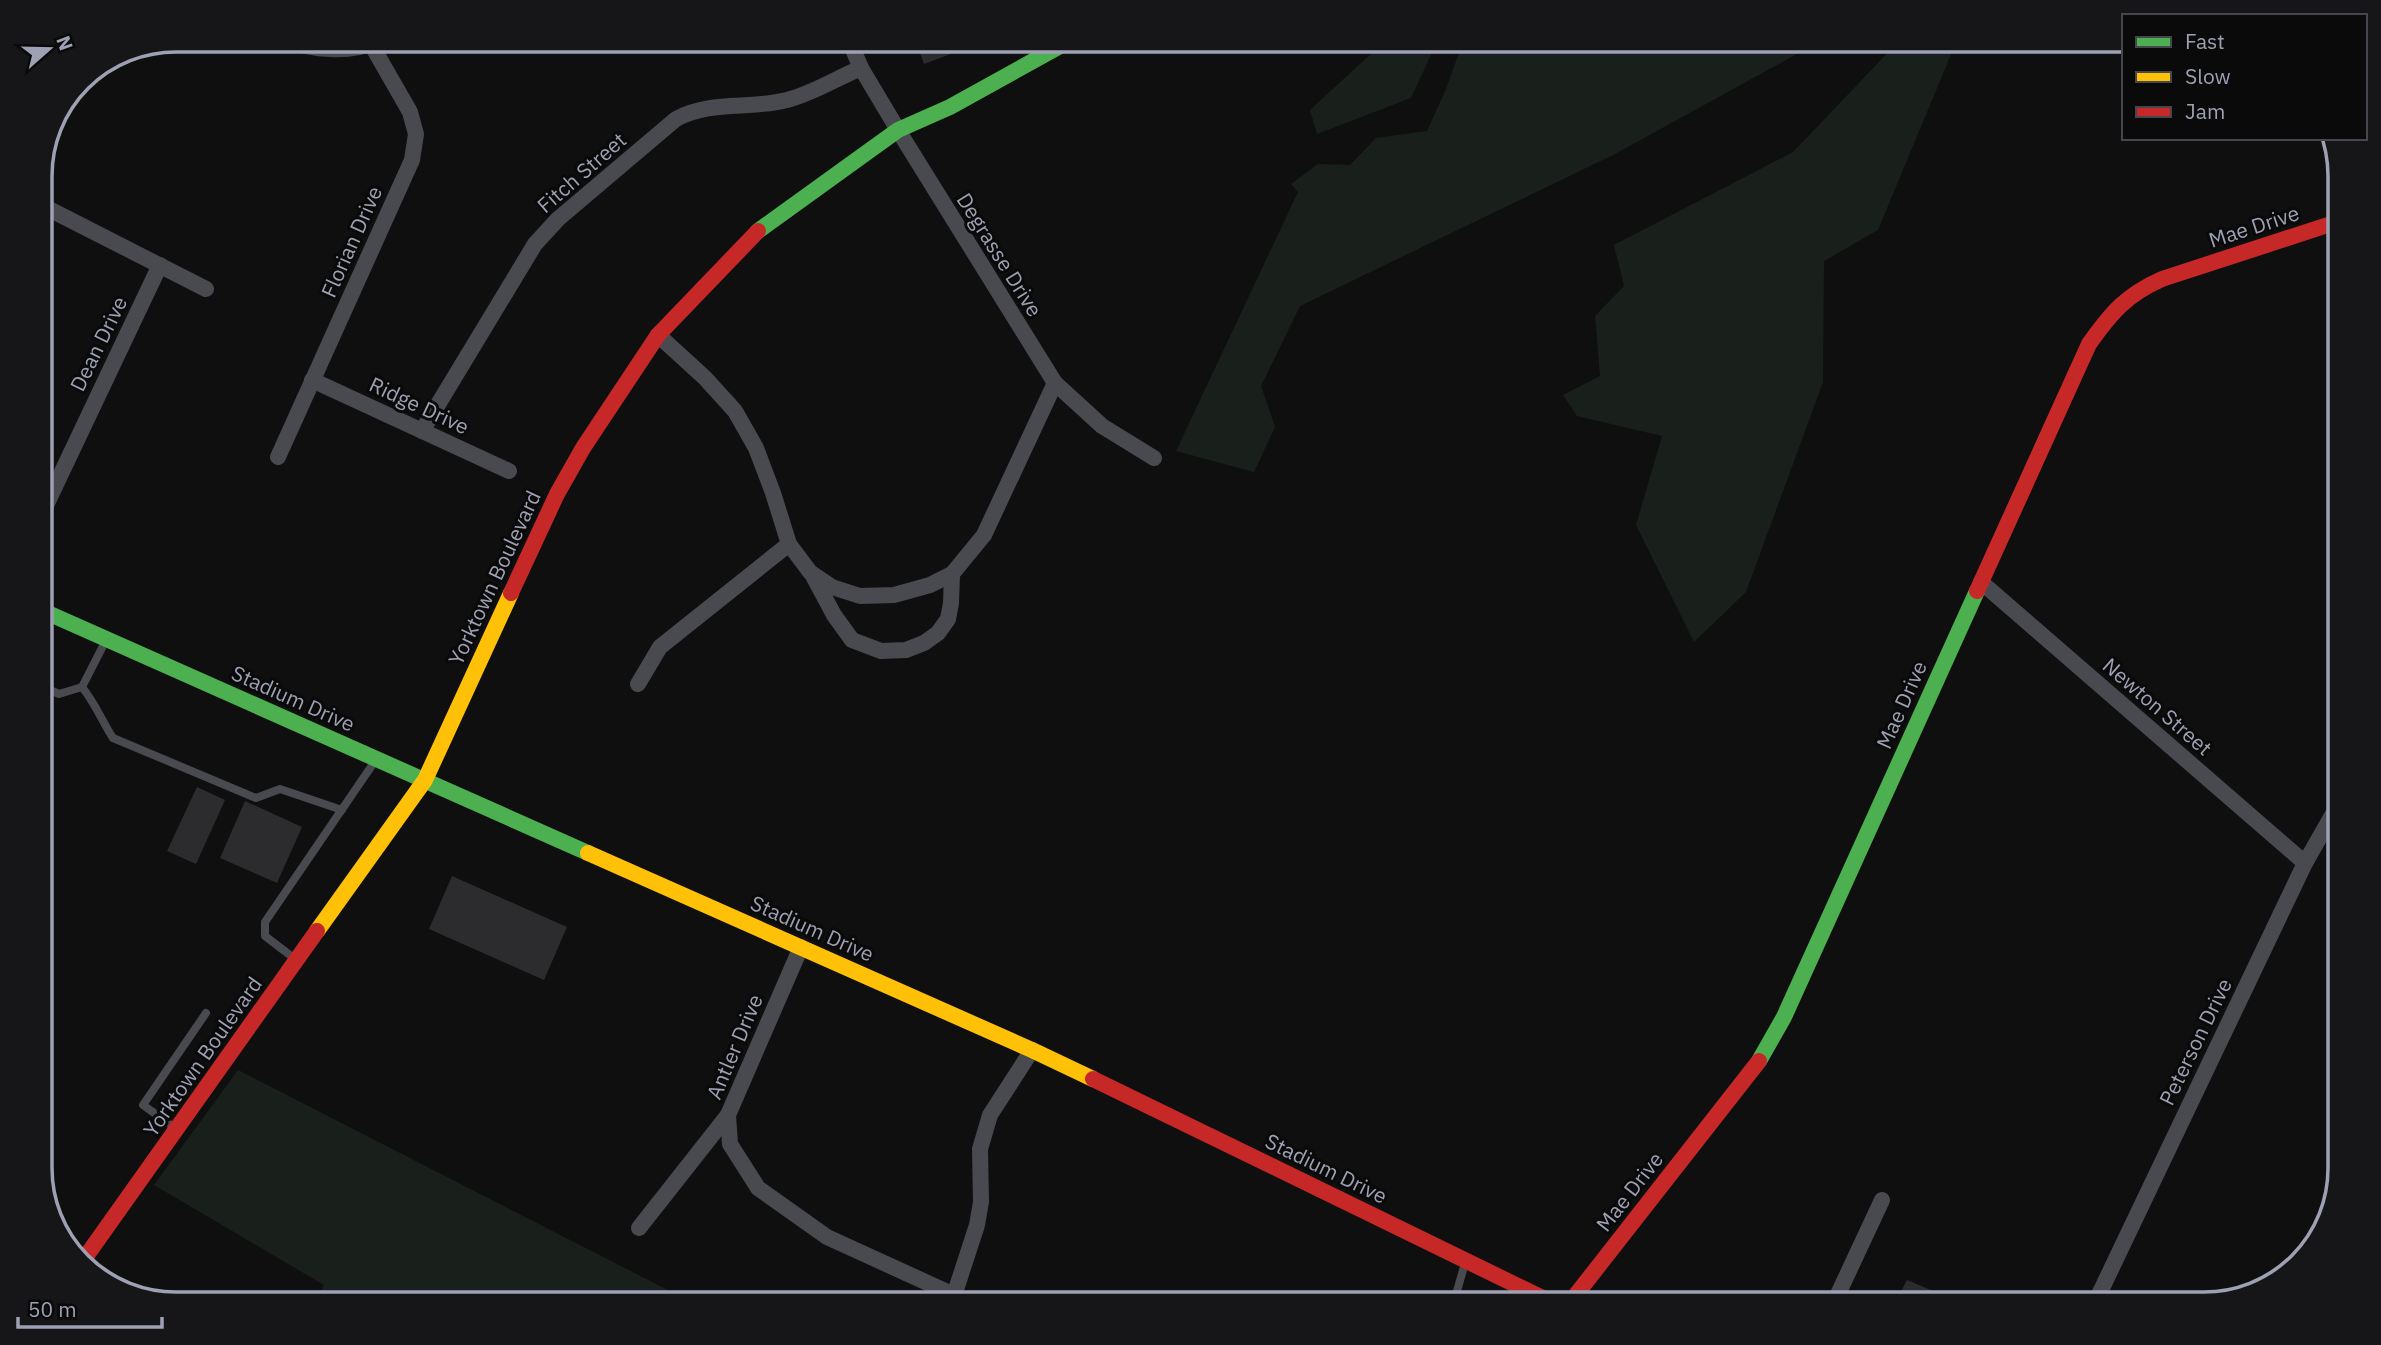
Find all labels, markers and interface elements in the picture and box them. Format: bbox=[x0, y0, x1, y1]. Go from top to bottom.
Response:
north arrow bbox=[14, 14, 84, 84]
legend bbox=[2122, 14, 2367, 140]
text: Fast bbox=[2185, 27, 2225, 55]
text: N bbox=[51, 33, 79, 54]
text: Slow bbox=[2185, 62, 2231, 90]
text: Jam bbox=[2185, 97, 2225, 125]
street label: Fitch Street bbox=[531, 126, 632, 219]
street label: Florian Drive bbox=[314, 182, 388, 302]
street label: Degrasse Drive bbox=[951, 187, 1049, 322]
street label: Mae Drive bbox=[2205, 198, 2302, 254]
street label: Dean Drive bbox=[63, 291, 133, 396]
street label: Ridge Drive bbox=[365, 370, 474, 440]
street label: Yorktown Boulevard bbox=[441, 486, 547, 669]
street label: Newton Street bbox=[2097, 651, 2218, 761]
street label: Mae Drive bbox=[1869, 656, 1933, 753]
street label: Stadium Drive bbox=[227, 658, 359, 738]
street label: Stadium Drive bbox=[746, 888, 878, 968]
street label: Yorktown Boulevard bbox=[136, 971, 268, 1142]
street label: Peterson Drive bbox=[2152, 973, 2238, 1110]
street label: Antler Drive bbox=[699, 990, 769, 1103]
street label: Stadium Drive bbox=[1261, 1127, 1392, 1210]
street label: Mae Drive bbox=[1589, 1146, 1669, 1237]
scale bar bbox=[18, 1286, 161, 1330]
text: 50 m bbox=[28, 1295, 77, 1323]

